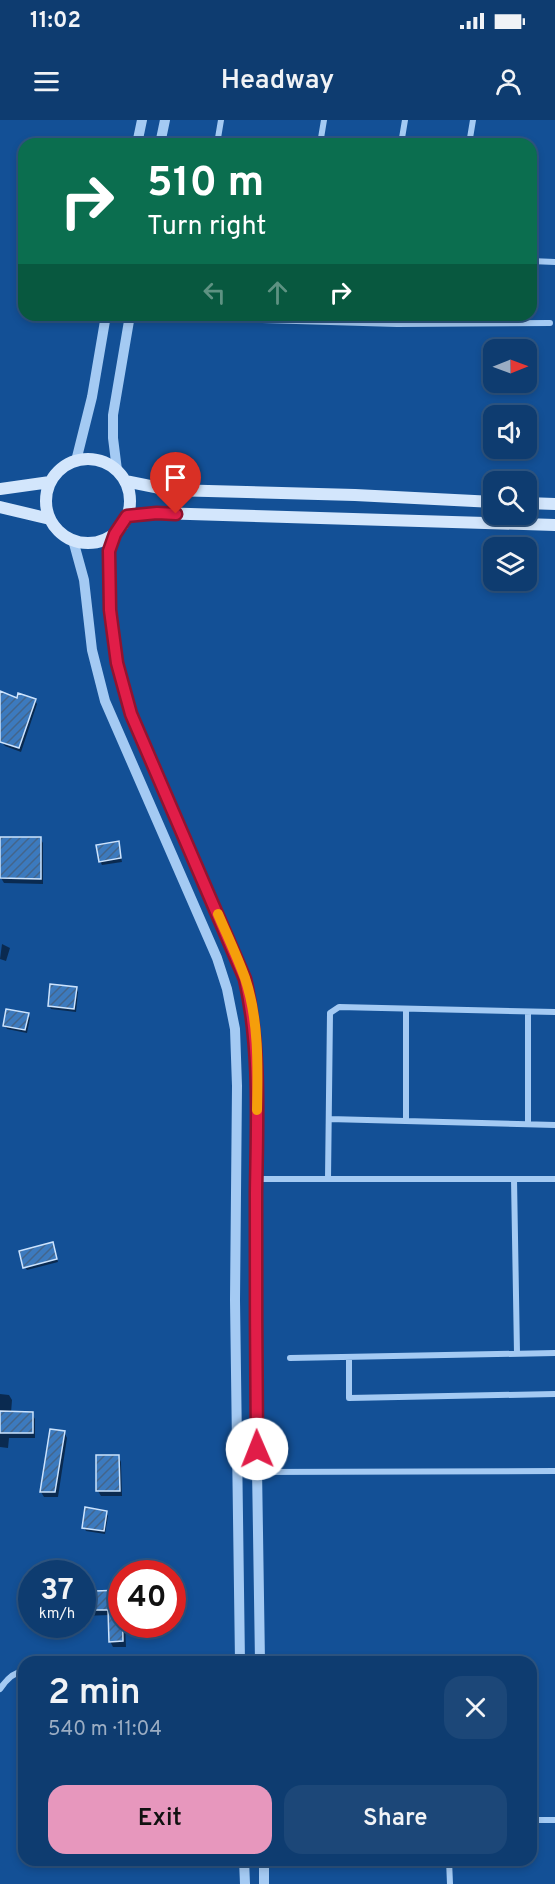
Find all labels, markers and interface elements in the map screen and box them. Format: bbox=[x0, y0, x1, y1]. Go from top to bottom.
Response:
text: 11:02 bbox=[30, 8, 81, 35]
text: Headway bbox=[221, 64, 334, 98]
icon: menu bbox=[30, 65, 63, 98]
icon: person bbox=[492, 65, 525, 98]
text: 510 m bbox=[147, 158, 264, 211]
icon: right bbox=[48, 162, 126, 240]
text: Turn right bbox=[147, 210, 266, 244]
icon: left bbox=[198, 276, 231, 309]
icon: ahead bbox=[261, 276, 294, 309]
icon: right bbox=[324, 276, 357, 309]
north arrow bbox=[483, 339, 537, 393]
map controls bbox=[483, 339, 537, 591]
button: sound bbox=[483, 405, 537, 459]
pin bbox=[150, 452, 201, 514]
icon: arrive bbox=[159, 461, 192, 494]
button: search bbox=[483, 471, 537, 525]
button: layers bbox=[483, 537, 537, 591]
position arrow bbox=[225, 1417, 289, 1481]
speed limit sign: 40 bbox=[108, 1560, 186, 1638]
text: 37 bbox=[40, 1573, 74, 1610]
text: km/h bbox=[39, 1605, 75, 1624]
text: 2 min bbox=[48, 1671, 141, 1717]
button: close bbox=[444, 1676, 507, 1739]
text: 540 m · 11:04 bbox=[48, 1717, 162, 1743]
button: Exit bbox=[48, 1785, 272, 1854]
button: Share bbox=[284, 1785, 507, 1854]

